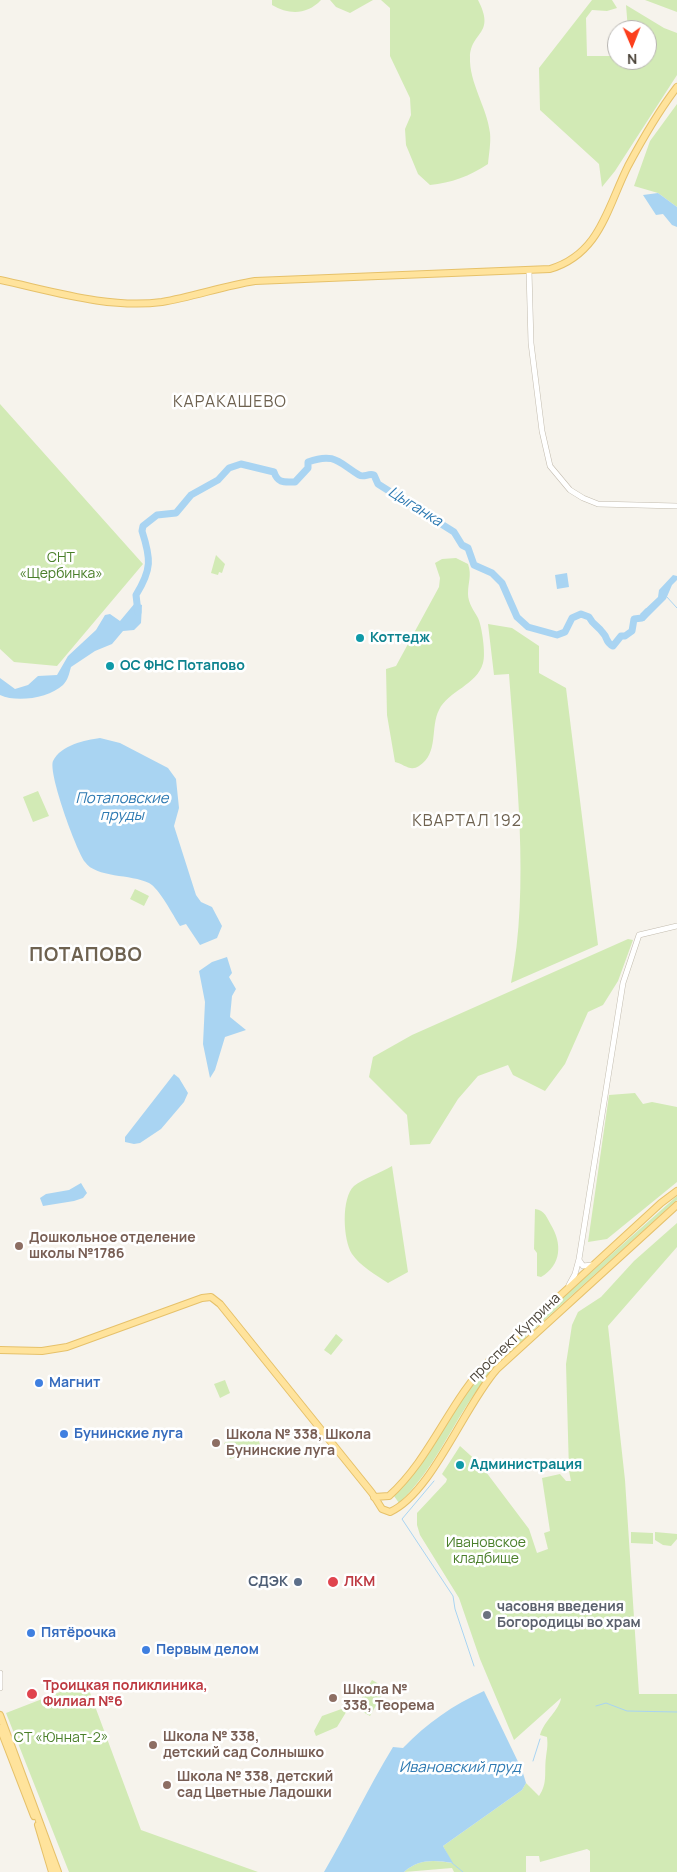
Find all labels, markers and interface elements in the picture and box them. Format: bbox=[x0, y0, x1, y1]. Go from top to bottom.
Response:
north arrow bbox=[607, 20, 657, 70]
text: N bbox=[627, 50, 637, 69]
district label: КАРАКАШЕВО bbox=[172, 393, 288, 413]
water label: Цыганка bbox=[385, 483, 445, 531]
park label: СНТ «Щербинка» bbox=[19, 550, 103, 582]
place label: Коттедж bbox=[370, 630, 430, 646]
marker: Коттедж bbox=[354, 632, 366, 644]
place label: ОС ФНС Потапово bbox=[120, 658, 245, 674]
marker: ОС ФНС Потапово bbox=[104, 660, 116, 672]
water label: Потаповские пруды bbox=[75, 790, 169, 825]
district label: КВАРТАЛ 192 bbox=[411, 812, 523, 832]
district label: ПОТАПОВО bbox=[28, 945, 144, 967]
place label: Дошкольное отделение школы №1786 bbox=[29, 1230, 196, 1262]
marker: Дошкольное отделение школы №1786 bbox=[13, 1240, 25, 1252]
street label: проспект Куприна bbox=[466, 1290, 564, 1386]
place label: Магнит bbox=[49, 1375, 100, 1391]
marker: Магнит bbox=[33, 1377, 45, 1389]
place label: Бунинские луга bbox=[74, 1426, 183, 1442]
place label: Школа № 338, Школа Бунинские луга bbox=[226, 1427, 371, 1460]
marker: Бунинские луга bbox=[58, 1428, 70, 1440]
marker: Школа № 338, Школа Бунинские луга bbox=[210, 1437, 222, 1449]
place label: Администрация bbox=[470, 1457, 582, 1473]
marker: Администрация bbox=[454, 1459, 466, 1471]
park label: Ивановское кладбище bbox=[446, 1535, 526, 1568]
place label: СДЭК bbox=[248, 1574, 288, 1590]
place label: ЛКМ bbox=[344, 1574, 375, 1590]
marker: ЛКМ bbox=[326, 1575, 340, 1589]
marker: СДЭК bbox=[292, 1576, 304, 1588]
place label: часовня введения Богородицы во храм bbox=[497, 1599, 641, 1631]
marker: часовня введения Богородицы во храм bbox=[481, 1609, 493, 1621]
place label: Пятёрочка bbox=[41, 1625, 116, 1641]
marker: Пятёрочка bbox=[25, 1627, 37, 1639]
place label: Первым делом bbox=[156, 1642, 259, 1658]
marker: Первым делом bbox=[140, 1644, 152, 1656]
place label: Троицкая поликлиника, Филиал №6 bbox=[43, 1678, 208, 1710]
place label: Школа № 338, Теорема bbox=[343, 1682, 435, 1714]
marker: Троицкая поликлиника, Филиал №6 bbox=[25, 1687, 39, 1701]
marker: Школа № 338, Теорема bbox=[327, 1692, 339, 1704]
place label: Школа № 338, детский сад Солнышко bbox=[163, 1729, 324, 1761]
park label: СТ «Юннат-2» bbox=[14, 1730, 108, 1746]
marker: Школа № 338, детский сад Солнышко bbox=[147, 1739, 159, 1751]
water label: Ивановский пруд bbox=[399, 1759, 521, 1777]
place label: Школа № 338, детский сад Цветные Ладошки bbox=[177, 1769, 333, 1801]
marker: Школа № 338, детский сад Цветные Ладошки bbox=[161, 1779, 173, 1791]

